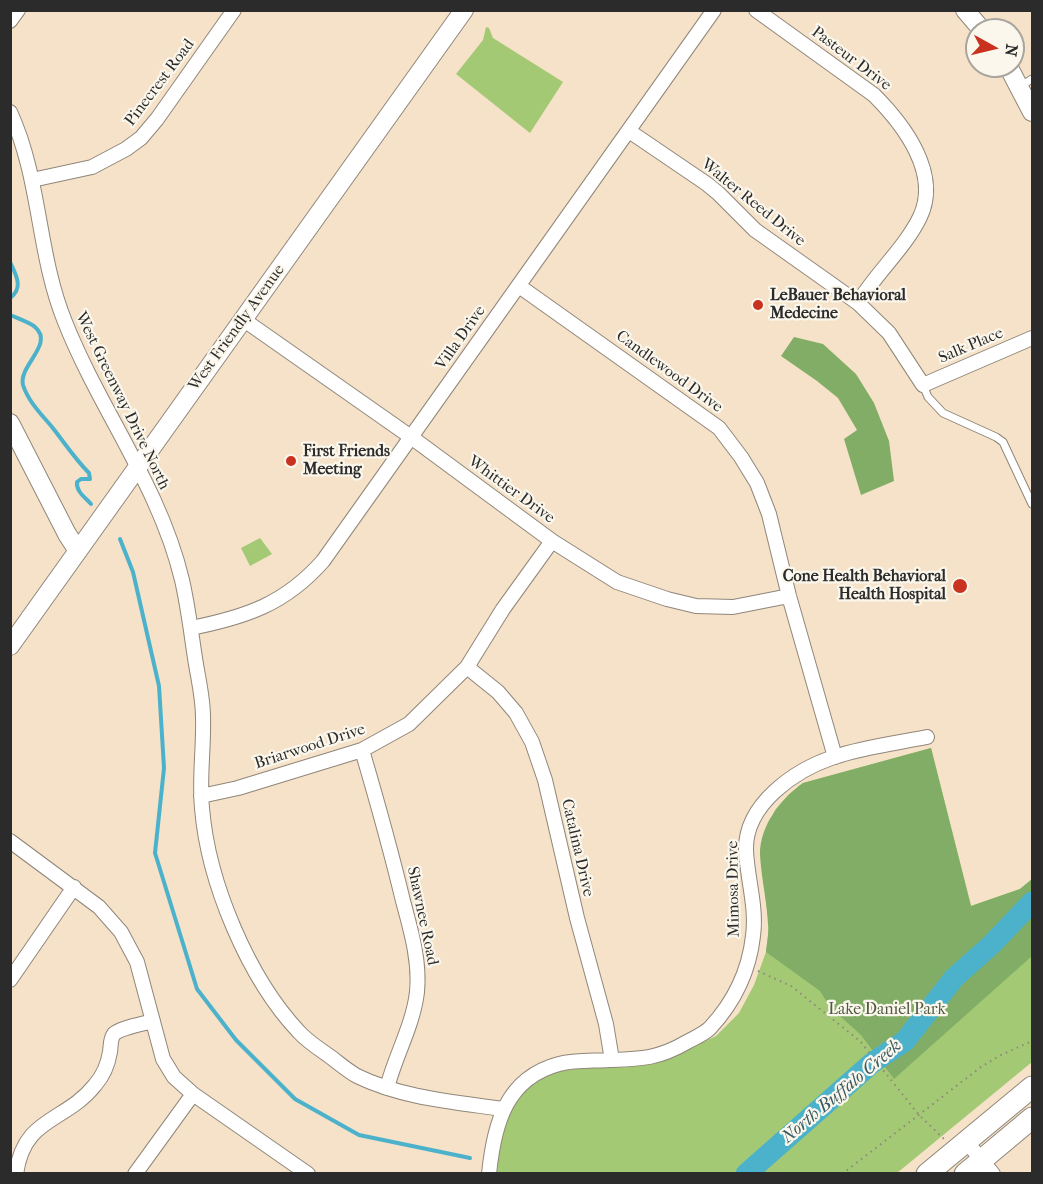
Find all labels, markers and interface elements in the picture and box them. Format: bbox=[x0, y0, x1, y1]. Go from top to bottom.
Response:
north arrow bbox=[965, 18, 1025, 78]
street label: Pasteur Drive bbox=[807, 23, 895, 95]
street label: Pinecrest Road bbox=[121, 36, 199, 130]
text: N bbox=[1001, 43, 1022, 58]
street label: Walter Reed Drive bbox=[697, 155, 809, 251]
street label: West Friendly Avenue bbox=[185, 261, 289, 395]
place label: LeBauer Behavioral Medecine bbox=[770, 286, 906, 324]
marker: LeBauer Behavioral Medecine bbox=[751, 298, 765, 312]
street label: Villa Drive bbox=[432, 302, 490, 374]
street label: West Greenway Drive North bbox=[71, 309, 173, 493]
street label: Salk Place bbox=[936, 324, 1006, 368]
street label: Candlewood Drive bbox=[612, 327, 726, 417]
place label: First Friends Meeting bbox=[303, 442, 390, 480]
street label: Whittier Drive bbox=[464, 452, 558, 528]
marker: First Friends Meeting bbox=[284, 454, 298, 468]
place label: Cone Health Behavioral Health Hospital bbox=[783, 567, 946, 605]
marker: Cone Health Behavioral Health Hospital bbox=[951, 577, 969, 595]
street label: Briarwood Drive bbox=[252, 720, 368, 774]
street label: Catalina Drive bbox=[556, 797, 598, 899]
street label: Mimosa Drive bbox=[724, 841, 744, 937]
street label: Shawnee Road bbox=[402, 865, 442, 967]
park label: Lake Daniel Park bbox=[828, 1000, 946, 1020]
water label: North Buffalo Creek bbox=[778, 1036, 906, 1148]

